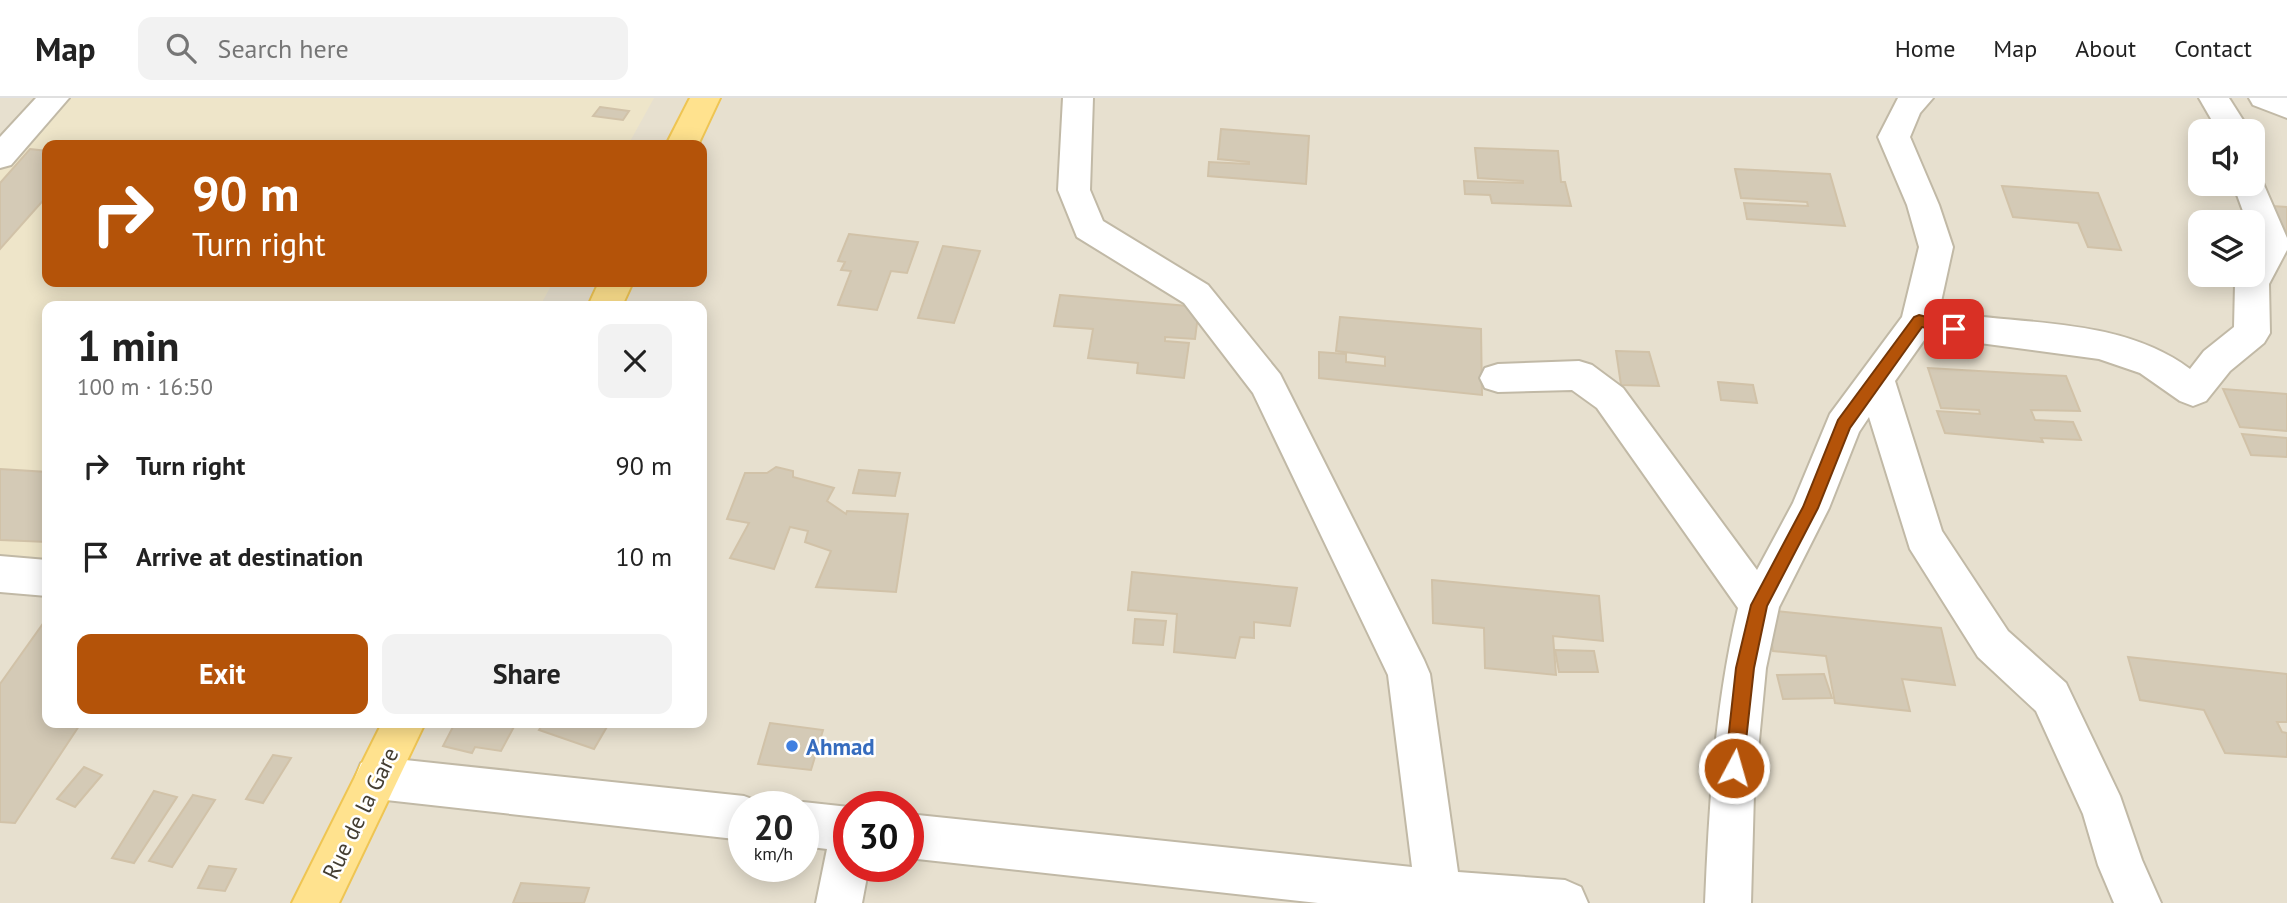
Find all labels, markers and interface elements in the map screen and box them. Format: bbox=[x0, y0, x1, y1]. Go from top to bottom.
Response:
search box bbox=[138, 17, 628, 80]
text: Map bbox=[35, 27, 96, 70]
icon: search bbox=[162, 29, 200, 67]
text: Search here bbox=[218, 32, 349, 65]
text: Home bbox=[1895, 33, 1955, 64]
text: Map bbox=[1993, 33, 2037, 64]
text: About bbox=[2075, 33, 2136, 64]
text: Contact bbox=[2174, 33, 2252, 64]
map controls bbox=[2188, 119, 2265, 287]
button: sound bbox=[2188, 119, 2265, 196]
text: 90 m bbox=[192, 161, 299, 225]
icon: right bbox=[77, 168, 168, 259]
button: layers bbox=[2188, 210, 2265, 287]
text: Turn right bbox=[192, 223, 326, 265]
pin bbox=[1924, 299, 1984, 359]
icon: arrive bbox=[1935, 310, 1973, 348]
text: 1 min bbox=[77, 318, 179, 373]
button: close bbox=[598, 324, 672, 398]
text: 100 m · 16:50 bbox=[77, 372, 213, 401]
icon: right bbox=[77, 447, 115, 485]
text: Turn right bbox=[136, 449, 245, 482]
text: 90 m bbox=[616, 449, 672, 482]
icon: arrive bbox=[77, 538, 115, 576]
text: Arrive at destination bbox=[136, 540, 363, 573]
text: 10 m bbox=[616, 540, 672, 573]
button: Exit bbox=[77, 634, 368, 714]
button: Share bbox=[382, 634, 672, 714]
position arrow bbox=[1697, 731, 1771, 805]
place label: Ahmad bbox=[806, 732, 875, 761]
marker: Ahmad bbox=[784, 738, 800, 754]
street label: Rue de la Gare bbox=[316, 742, 404, 884]
speed limit sign: 30 bbox=[833, 791, 924, 882]
text: 20 bbox=[754, 804, 793, 850]
text: km/h bbox=[754, 842, 793, 865]

